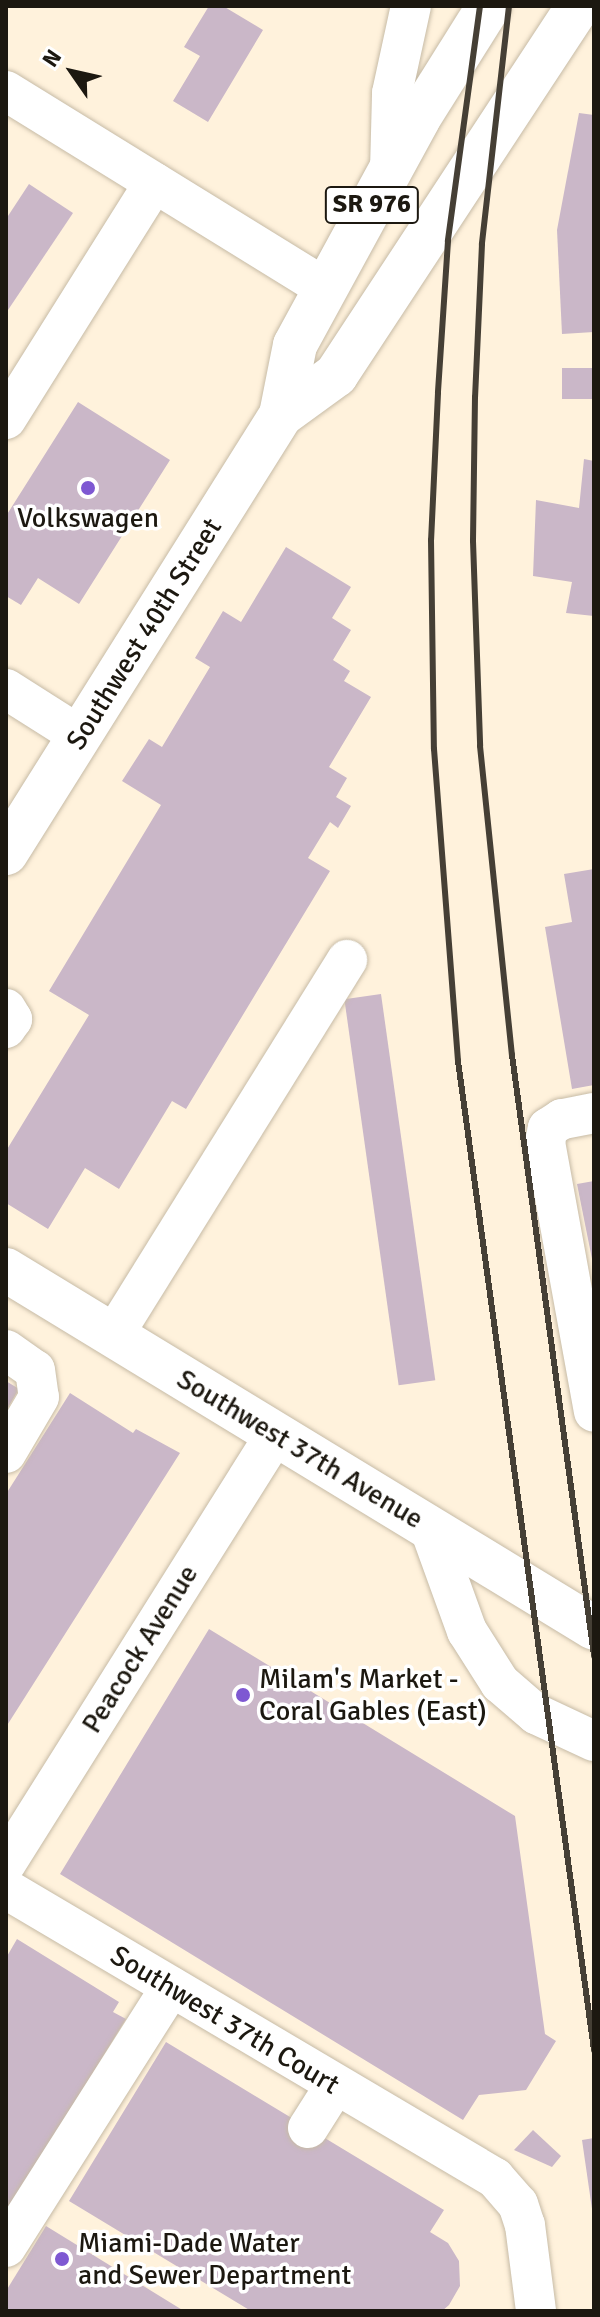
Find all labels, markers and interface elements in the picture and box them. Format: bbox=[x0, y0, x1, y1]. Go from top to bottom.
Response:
north arrow bbox=[32, 32, 112, 112]
text: N bbox=[36, 44, 67, 72]
road number: SR 976 bbox=[324, 183, 420, 227]
marker: Volkswagen bbox=[79, 479, 97, 497]
place label: Volkswagen bbox=[17, 501, 159, 535]
street label: Southwest 40th Street bbox=[59, 512, 229, 756]
street label: Southwest 37th Avenue bbox=[171, 1362, 429, 1536]
street label: Peacock Avenue bbox=[75, 1559, 205, 1739]
place label: Milam's Market - Coral Gables (East) bbox=[259, 1662, 487, 1728]
marker: Milam's Market - Coral Gables (East) bbox=[234, 1686, 252, 1704]
street label: Southwest 37th Court bbox=[105, 1938, 345, 2102]
place label: Miami-Dade Water and Sewer Department bbox=[78, 2226, 351, 2292]
marker: Miami-Dade Water and Sewer Department bbox=[53, 2250, 71, 2268]

